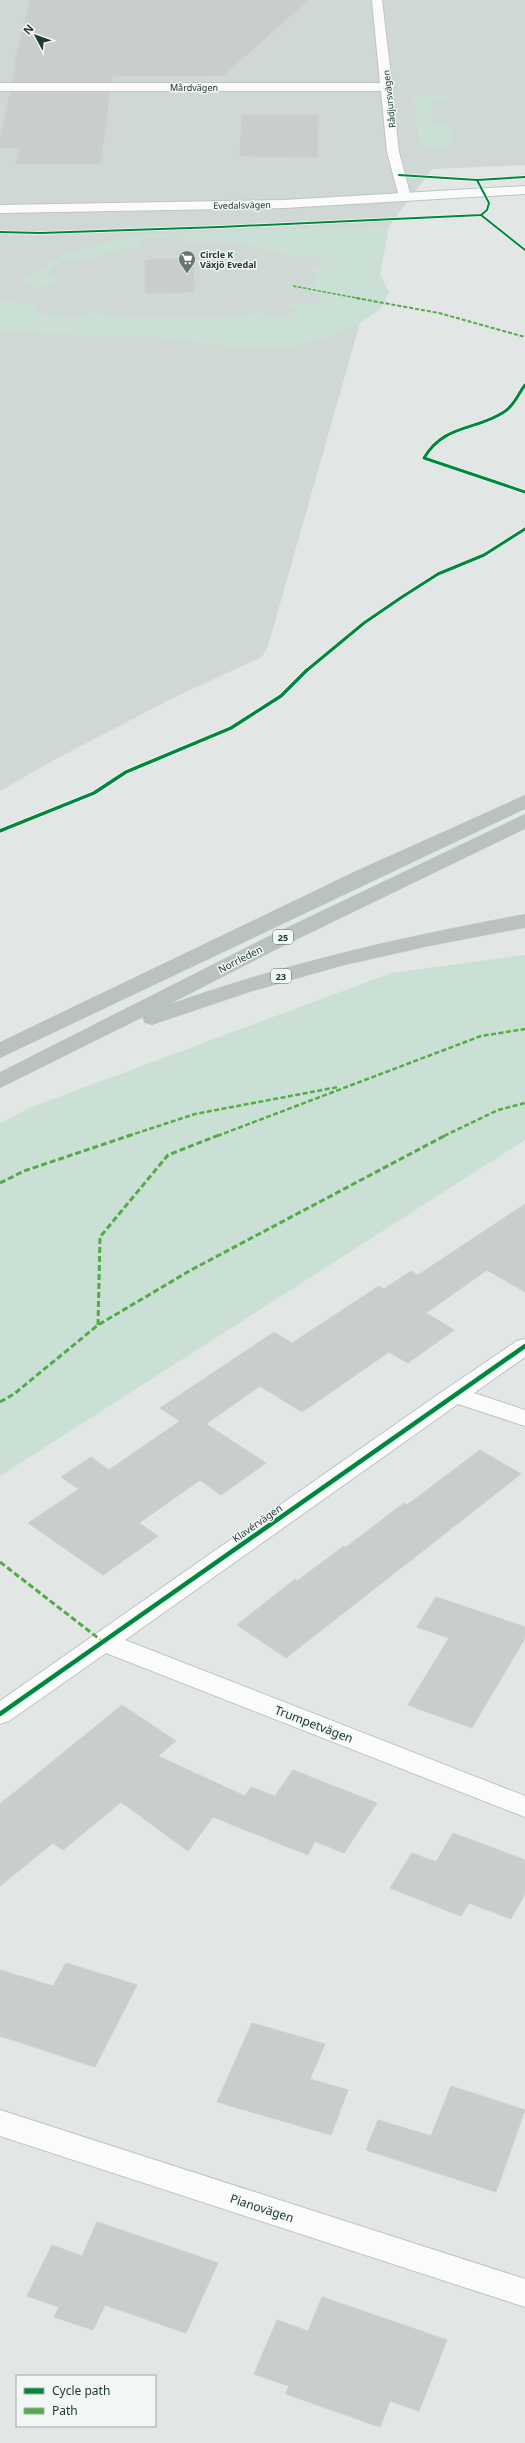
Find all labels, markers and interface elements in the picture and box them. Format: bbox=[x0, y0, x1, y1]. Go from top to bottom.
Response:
north arrow bbox=[16, 16, 56, 56]
text: N bbox=[19, 21, 37, 37]
street label: Rådjursvägen bbox=[380, 70, 398, 128]
street label: Mårdvägen bbox=[170, 81, 218, 94]
street label: Evedalsvägen bbox=[213, 198, 271, 212]
place label: Circle K Växjö Evedal bbox=[200, 248, 257, 271]
supermarket icon: Circle K Växjö Evedal bbox=[177, 249, 197, 274]
road number: 25 bbox=[273, 930, 293, 944]
street label: Norrleden bbox=[215, 942, 265, 976]
road number: 23 bbox=[271, 969, 291, 983]
street label: Klavérvägen bbox=[229, 1501, 285, 1545]
street label: Trumpetvägen bbox=[272, 1701, 356, 1747]
street label: Pianovägen bbox=[228, 2190, 296, 2226]
legend bbox=[16, 2375, 156, 2427]
text: Cycle path bbox=[52, 2382, 110, 2399]
text: Path bbox=[52, 2402, 78, 2419]

